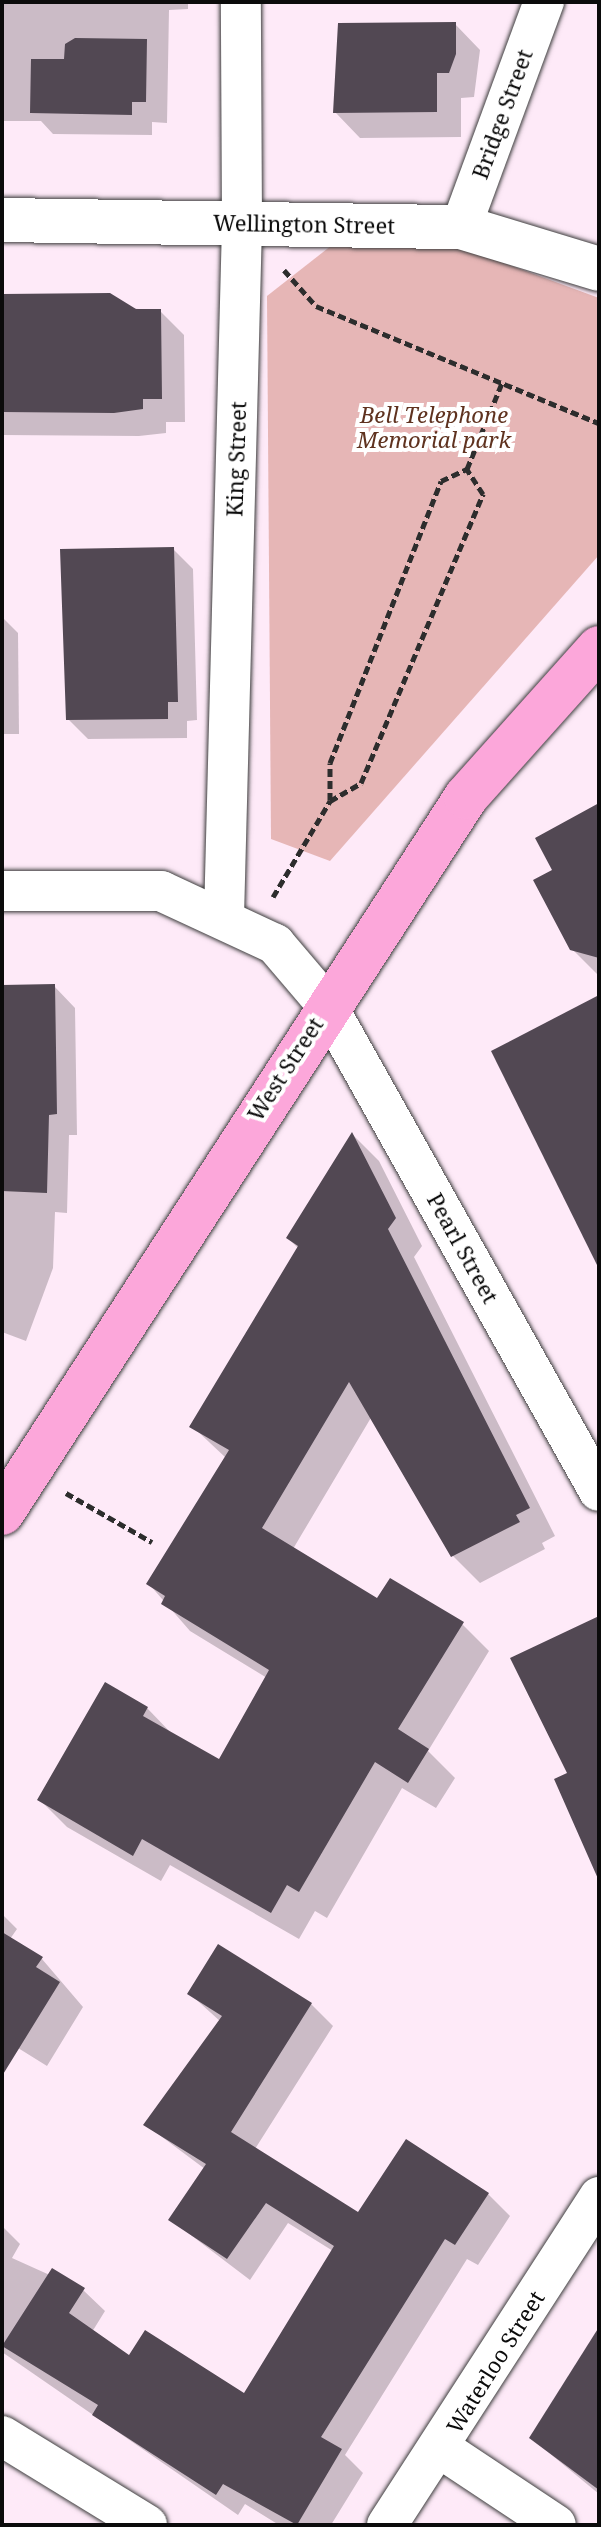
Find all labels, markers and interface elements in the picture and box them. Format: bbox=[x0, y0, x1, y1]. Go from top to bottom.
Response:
street label: Bridge Street bbox=[466, 46, 538, 182]
street label: Wellington Street bbox=[213, 209, 395, 239]
street label: King Street bbox=[221, 401, 251, 517]
park label: Bell Telephone Memorial park bbox=[357, 401, 511, 452]
street label: West Street bbox=[242, 1012, 328, 1126]
street label: Pearl Street bbox=[422, 1188, 504, 1308]
street label: Waterloo Street bbox=[441, 2286, 549, 2438]

